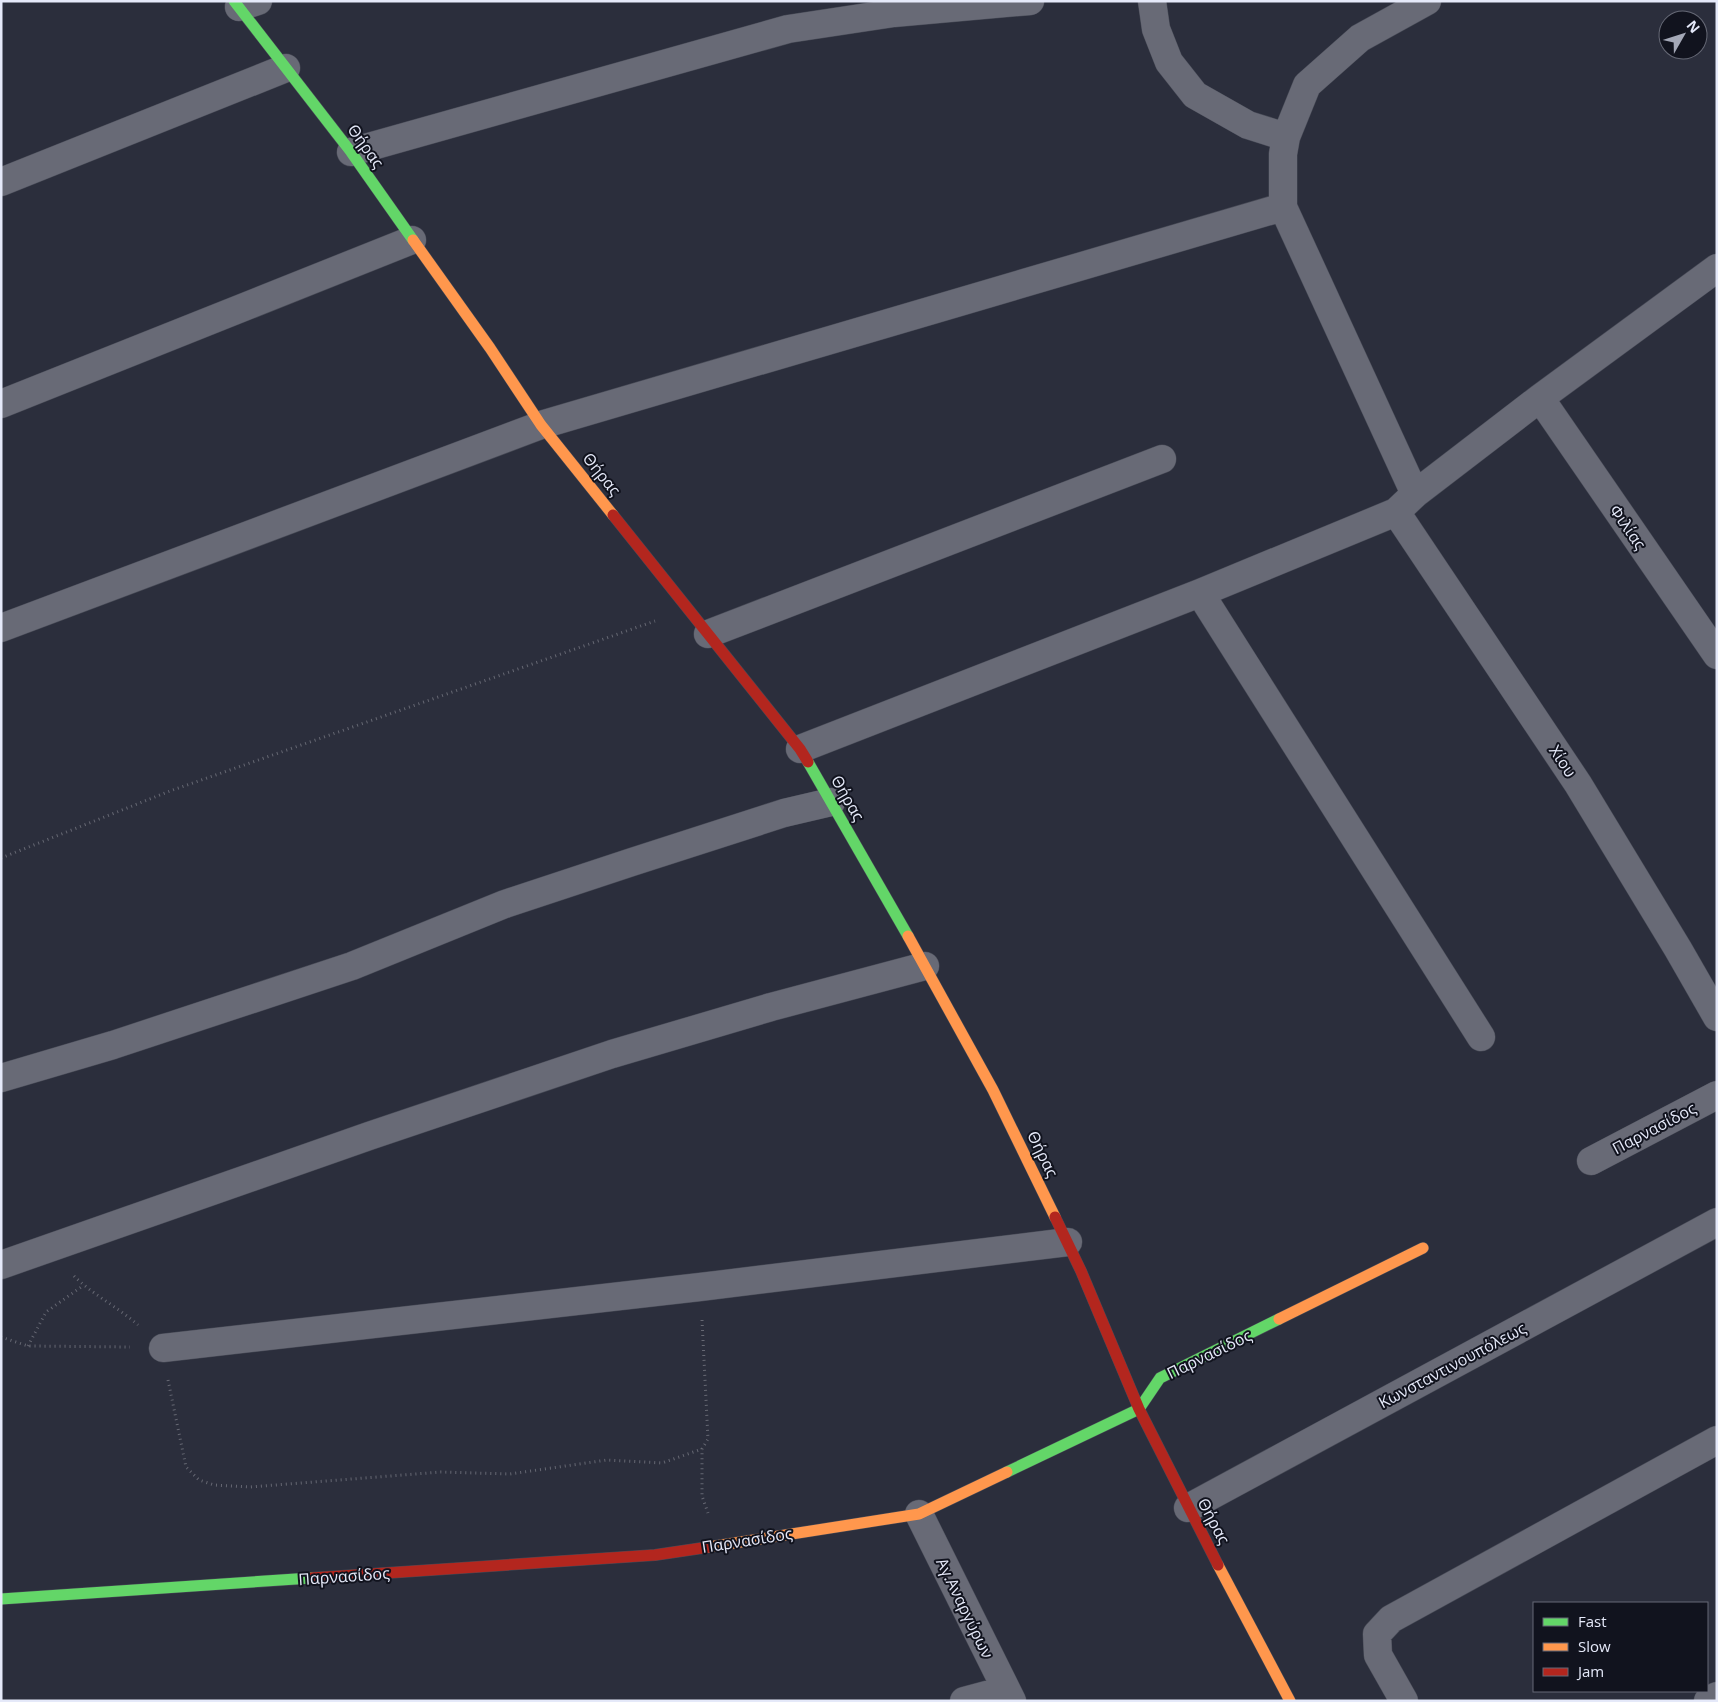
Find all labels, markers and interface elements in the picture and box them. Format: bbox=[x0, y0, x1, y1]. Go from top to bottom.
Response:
north arrow bbox=[1658, 10, 1708, 60]
text: N bbox=[1683, 16, 1704, 37]
street label: Θήρας bbox=[343, 120, 390, 173]
street label: Θήρας bbox=[578, 448, 626, 500]
street label: Φιλίας bbox=[1605, 500, 1651, 554]
street label: Χίου bbox=[1544, 741, 1582, 781]
street label: Θήρας bbox=[826, 771, 870, 825]
street label: Παρνασίδος bbox=[1608, 1097, 1700, 1159]
street label: Θήρας bbox=[1022, 1127, 1064, 1181]
street label: Κωνσταντινουπόλεως bbox=[1374, 1317, 1530, 1413]
street label: Παρνασίδος bbox=[1163, 1324, 1255, 1384]
street label: Θήρας bbox=[1193, 1494, 1235, 1548]
street label: Παρνασίδος bbox=[700, 1522, 794, 1558]
street label: Αγ.Αναργύρων bbox=[931, 1554, 999, 1662]
street label: Παρνασίδος bbox=[298, 1562, 391, 1590]
legend bbox=[1533, 1602, 1708, 1692]
text: Fast bbox=[1578, 1611, 1607, 1631]
text: Slow bbox=[1578, 1636, 1611, 1656]
text: Jam bbox=[1576, 1661, 1604, 1681]

